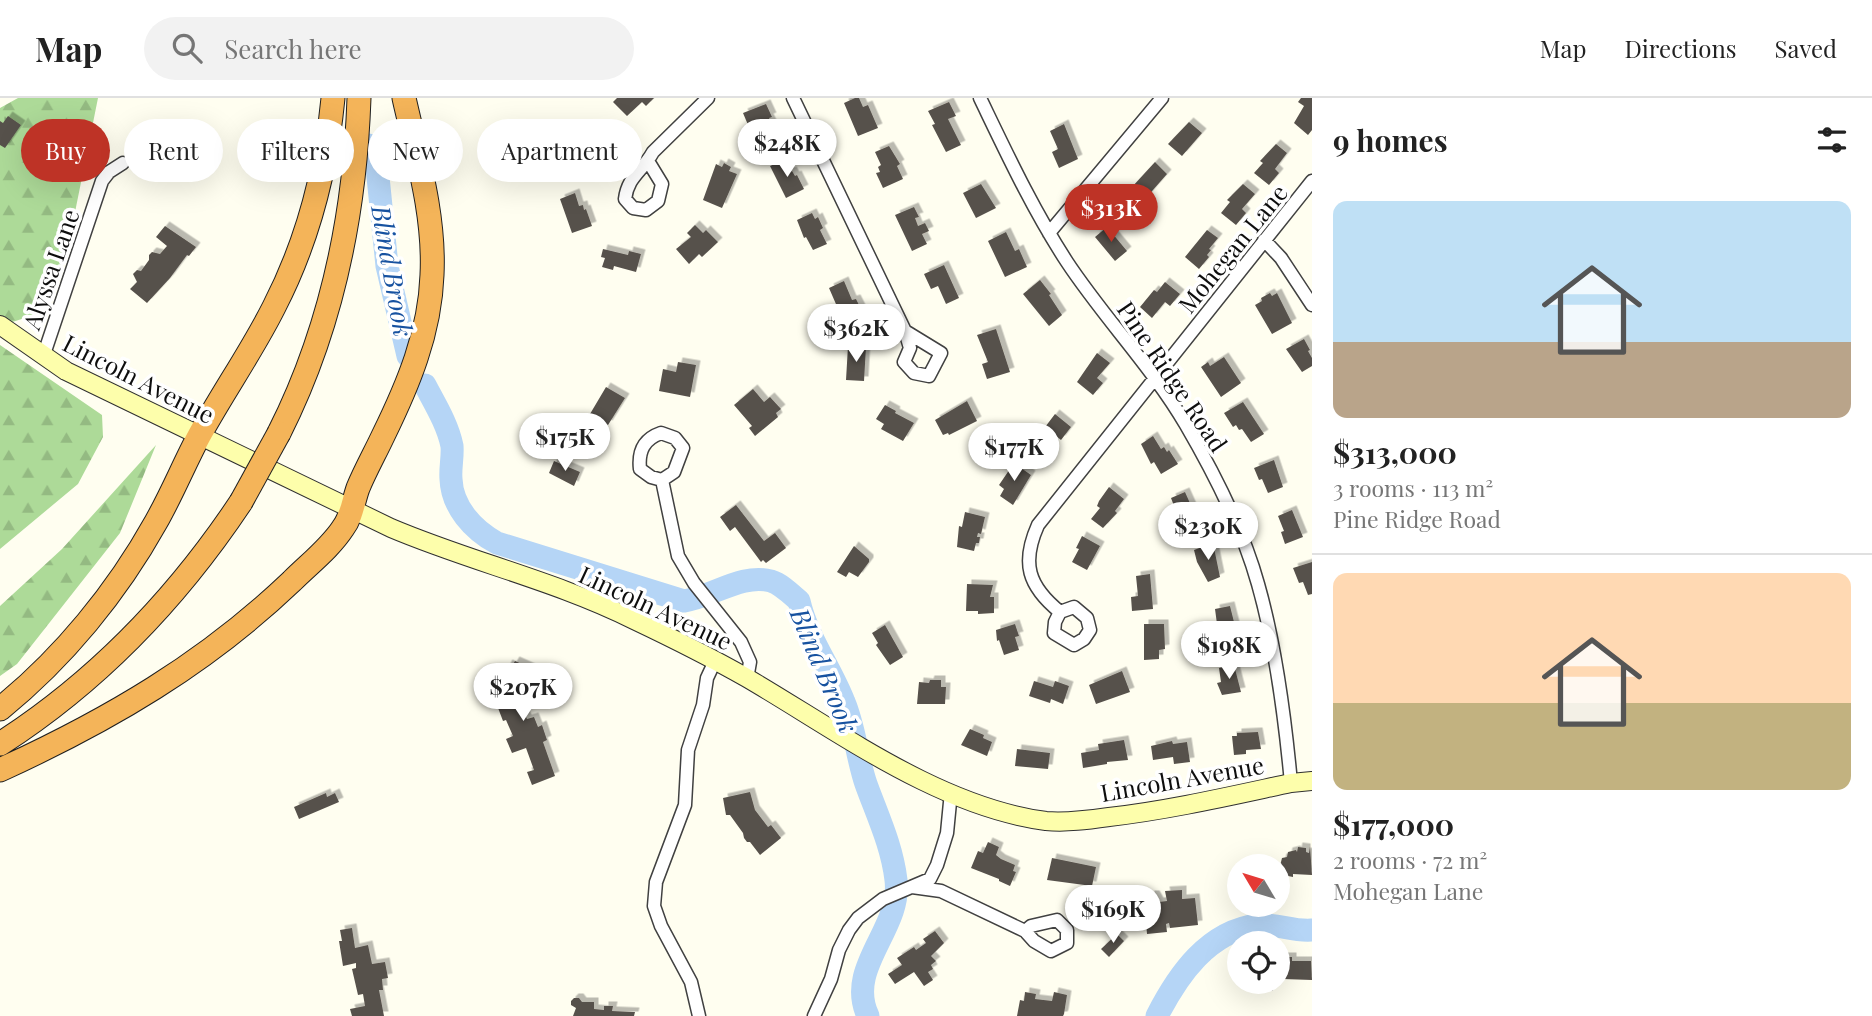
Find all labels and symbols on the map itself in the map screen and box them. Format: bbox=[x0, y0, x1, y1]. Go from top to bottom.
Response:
pin: $248K bbox=[738, 120, 836, 179]
street label: Mohegan Lane bbox=[1170, 177, 1294, 319]
pin: $313K bbox=[1062, 184, 1160, 244]
water label: Blind Brook bbox=[364, 201, 422, 340]
street label: Alyssa Lane bbox=[14, 204, 86, 335]
street label: Pine Ridge Road bbox=[1111, 294, 1235, 458]
pin: $362K bbox=[807, 304, 905, 364]
street label: Lincoln Avenue bbox=[58, 326, 220, 430]
pin: $175K bbox=[516, 414, 614, 473]
pin: $177K bbox=[965, 424, 1063, 483]
pin: $230K bbox=[1159, 503, 1257, 562]
street label: Lincoln Avenue bbox=[574, 558, 738, 656]
water label: Blind Brook bbox=[783, 601, 867, 738]
pin: $198K bbox=[1180, 622, 1278, 681]
pin: $207K bbox=[474, 664, 572, 723]
street label: Lincoln Avenue bbox=[1098, 748, 1266, 808]
north arrow bbox=[1227, 854, 1290, 917]
pin: $169K bbox=[1064, 886, 1162, 945]

